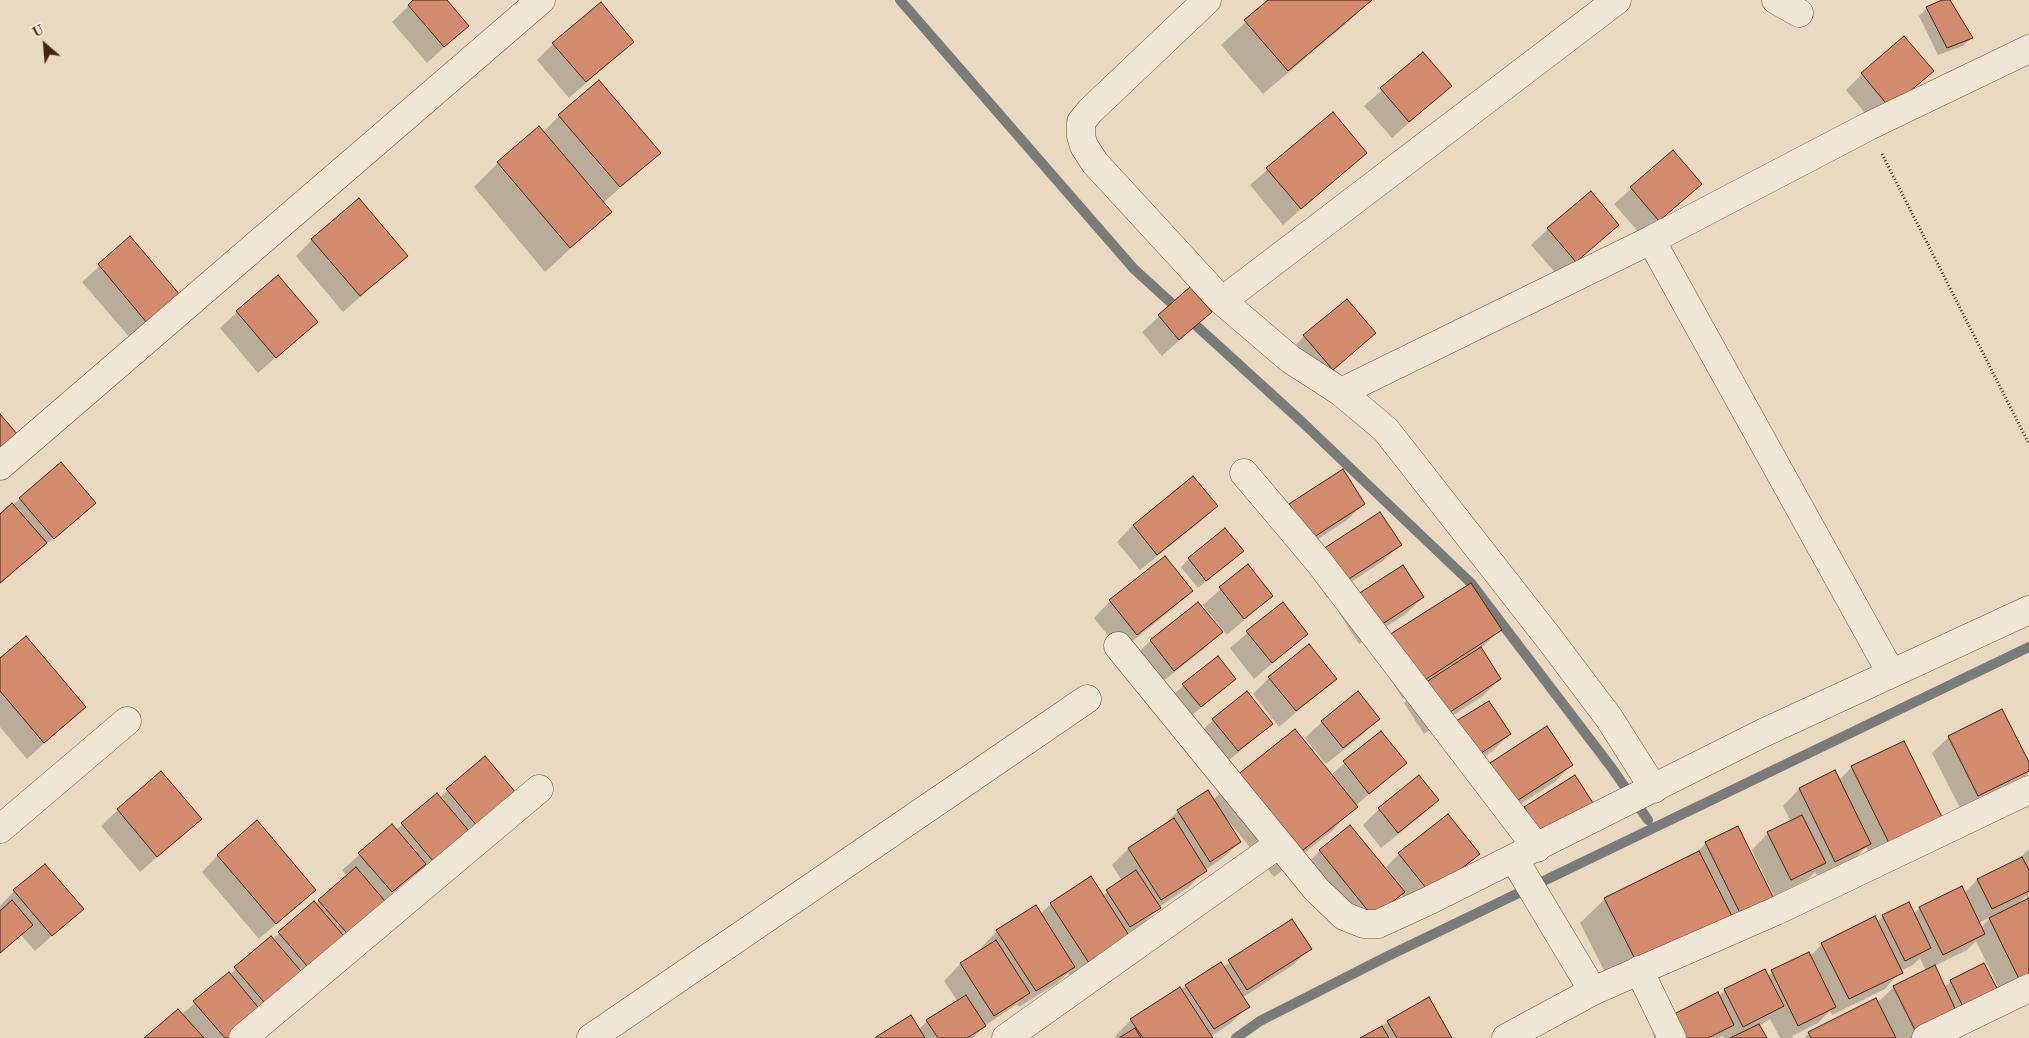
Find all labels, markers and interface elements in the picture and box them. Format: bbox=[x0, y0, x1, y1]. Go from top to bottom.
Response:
north arrow bbox=[20, 20, 70, 70]
text: U bbox=[30, 23, 46, 40]

